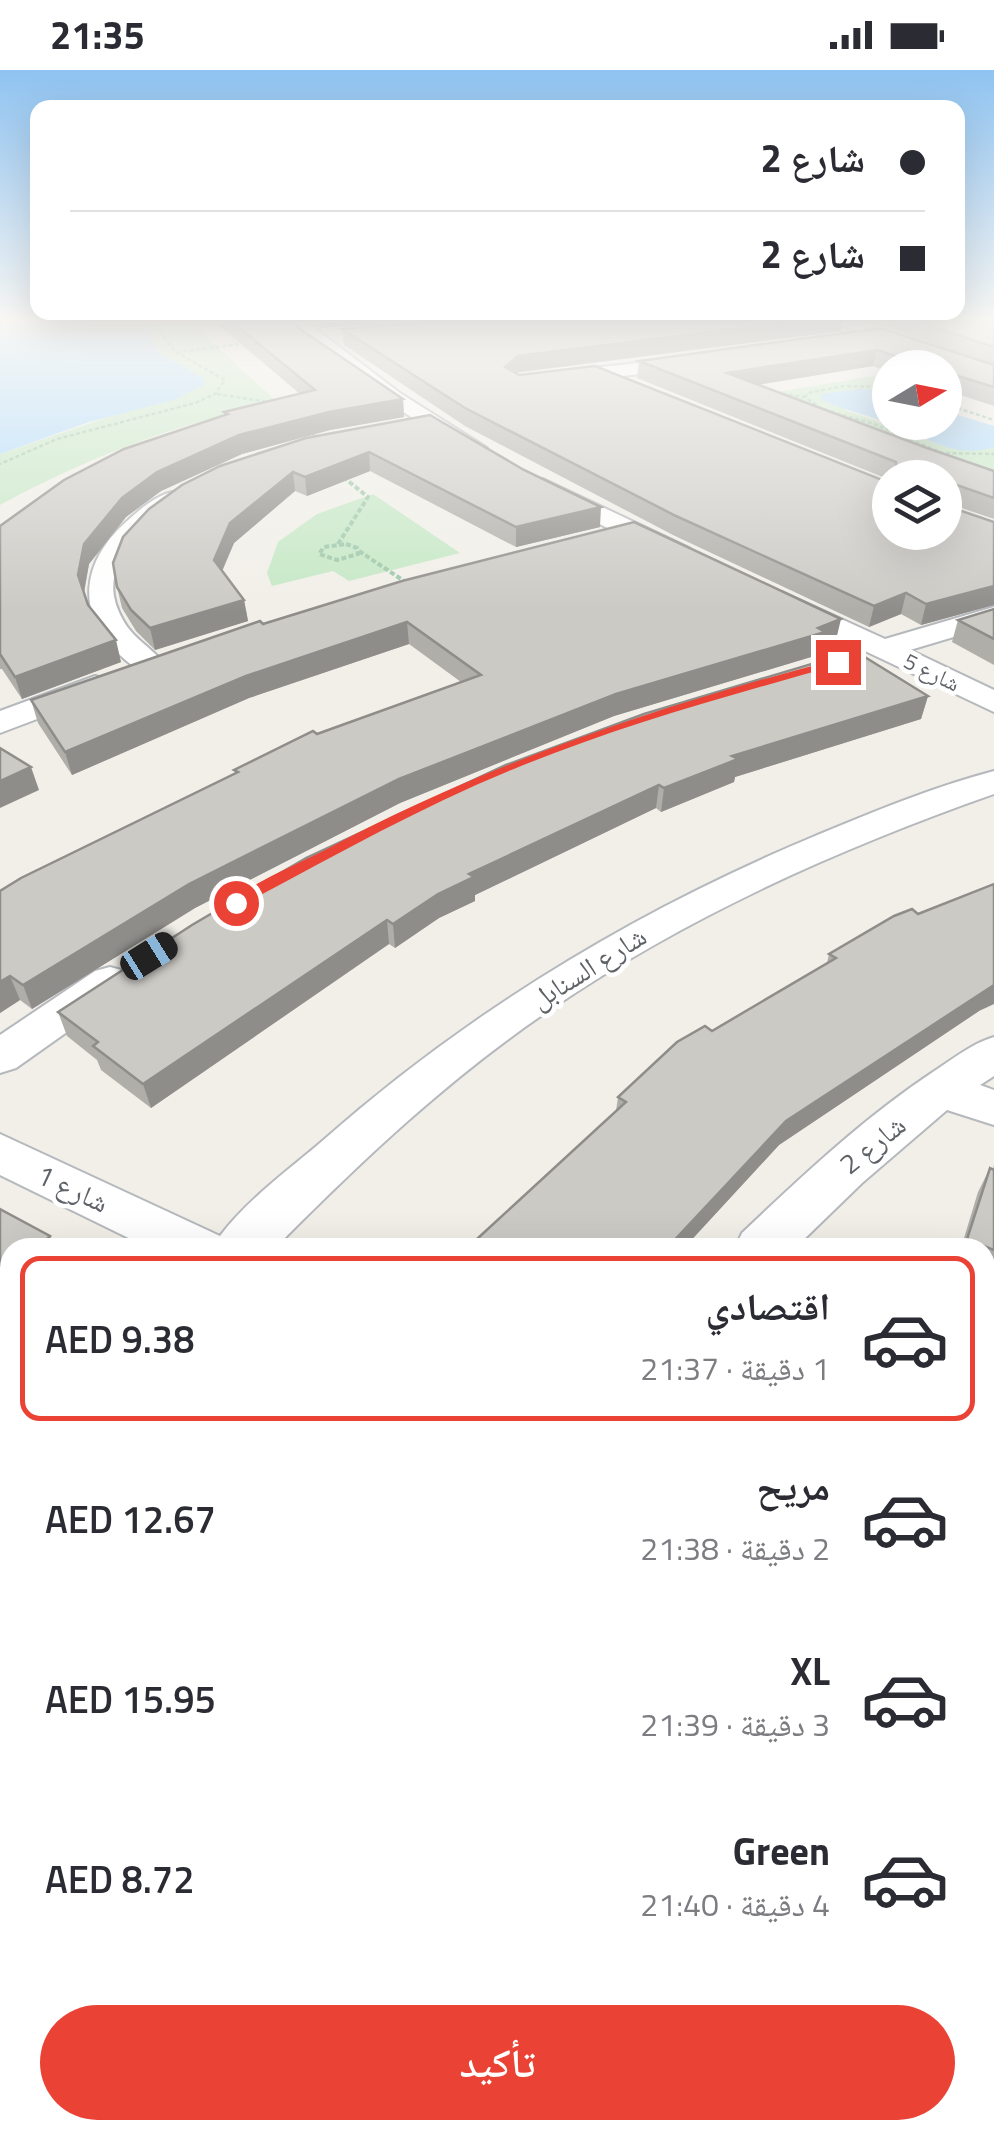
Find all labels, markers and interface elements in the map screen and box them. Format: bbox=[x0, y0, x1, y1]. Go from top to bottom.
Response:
text: 21:35 bbox=[50, 6, 145, 64]
text: شارع 2 bbox=[761, 129, 865, 187]
text: شارع 2 bbox=[761, 225, 865, 283]
north arrow bbox=[872, 350, 962, 440]
map controls bbox=[872, 350, 962, 550]
button: layers bbox=[872, 460, 962, 550]
route end bbox=[816, 640, 861, 685]
street label: شارع 5 bbox=[898, 644, 966, 700]
route start bbox=[214, 881, 259, 926]
street label: شارع السنابل bbox=[521, 914, 655, 1020]
car bbox=[116, 927, 182, 985]
street label: شارع 2 bbox=[829, 1104, 915, 1184]
street label: شارع 1 bbox=[30, 1153, 116, 1223]
text: اقتصادي bbox=[706, 1277, 830, 1335]
icon: car bbox=[860, 1294, 950, 1384]
text: AED 9.38 bbox=[45, 1310, 194, 1368]
text: 1 دقيقة · 21:37 bbox=[640, 1344, 830, 1392]
text: مريح bbox=[756, 1457, 830, 1515]
icon: car bbox=[860, 1474, 950, 1564]
text: AED 12.67 bbox=[45, 1490, 216, 1548]
text: 2 دقيقة · 21:38 bbox=[640, 1524, 830, 1572]
text: XL bbox=[790, 1642, 830, 1700]
icon: car bbox=[860, 1654, 950, 1744]
text: AED 15.95 bbox=[45, 1670, 216, 1728]
text: 3 دقيقة · 21:39 bbox=[640, 1700, 830, 1748]
text: Green bbox=[733, 1822, 830, 1880]
icon: car bbox=[860, 1834, 950, 1924]
text: AED 8.72 bbox=[45, 1850, 194, 1908]
text: 4 دقيقة · 21:40 bbox=[640, 1880, 830, 1928]
button: تأكيد bbox=[40, 2005, 955, 2120]

